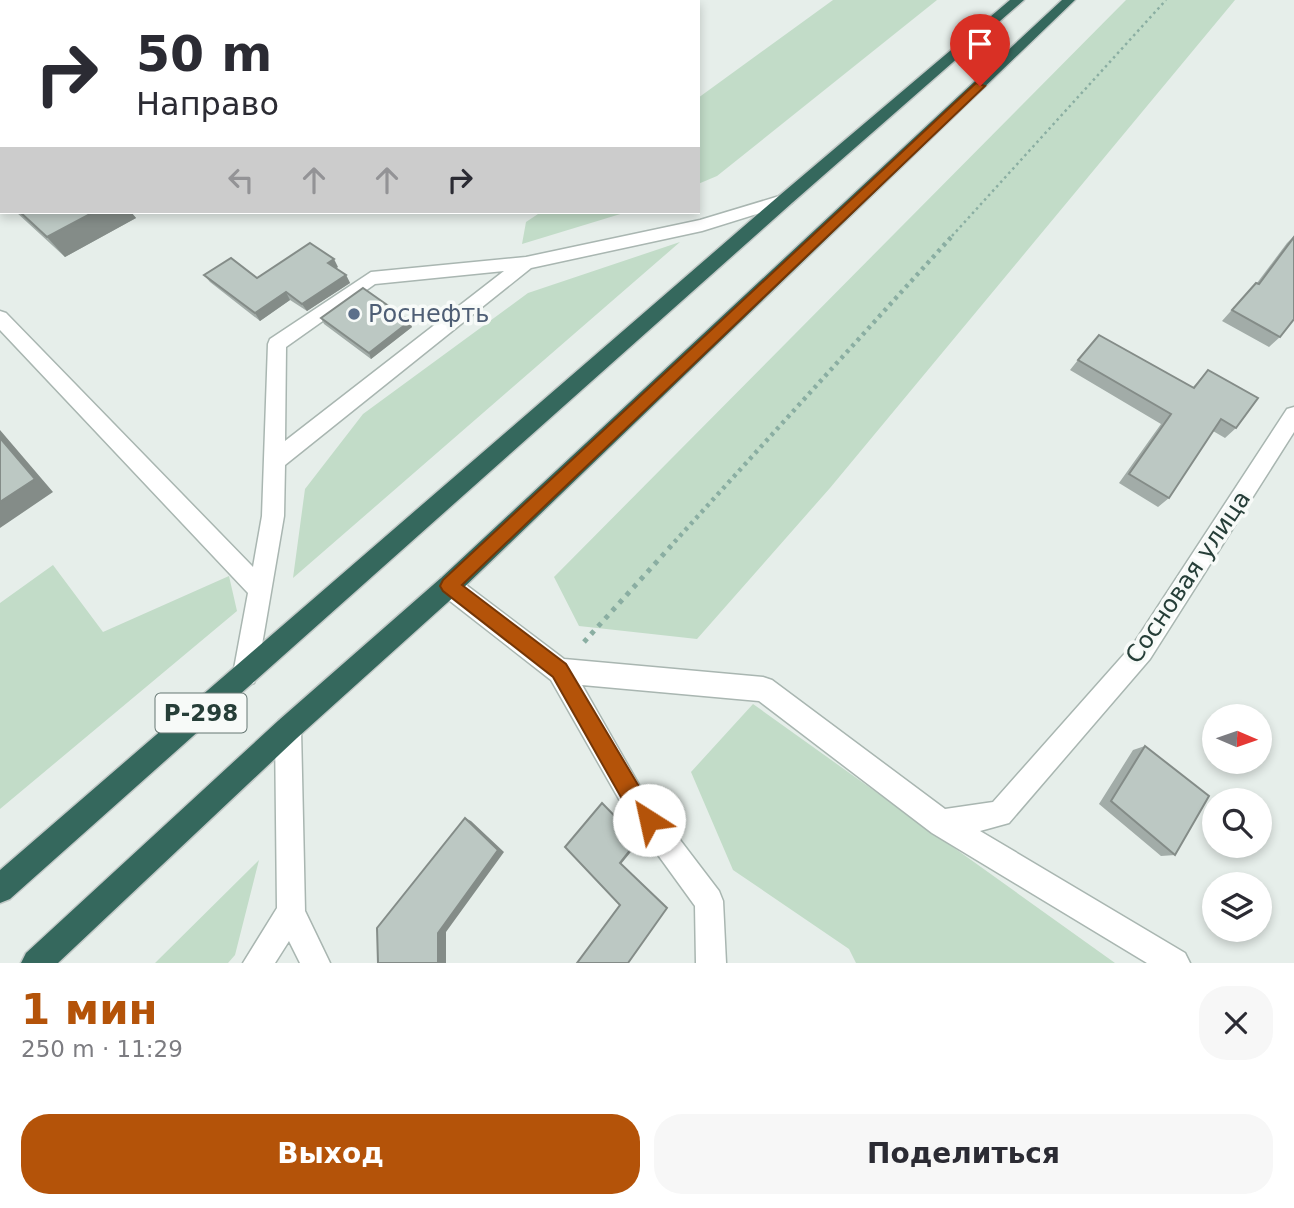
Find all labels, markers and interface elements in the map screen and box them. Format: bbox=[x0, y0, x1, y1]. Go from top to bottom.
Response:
pin bbox=[950, 14, 1010, 86]
icon: arrive bbox=[961, 25, 999, 63]
text: 50 m bbox=[136, 26, 272, 83]
icon: right bbox=[21, 28, 112, 119]
text: Направо bbox=[136, 85, 279, 123]
icon: left bbox=[222, 161, 260, 199]
icon: ahead bbox=[295, 161, 333, 199]
icon: ahead bbox=[368, 161, 406, 199]
icon: right bbox=[441, 161, 479, 199]
place label: Роснефть bbox=[368, 300, 489, 328]
marker: Роснефть bbox=[346, 306, 362, 322]
street label: Сосновая улица bbox=[1120, 485, 1256, 669]
road number: Р-298 bbox=[156, 694, 246, 733]
north arrow bbox=[1202, 704, 1272, 774]
map controls bbox=[1202, 704, 1272, 942]
position arrow bbox=[612, 783, 686, 857]
button: search bbox=[1202, 788, 1272, 858]
button: layers bbox=[1202, 872, 1272, 942]
text: 1 мин bbox=[21, 985, 158, 1034]
button: close bbox=[1199, 986, 1273, 1060]
text: 250 m · 11:29 bbox=[21, 1036, 183, 1062]
button: Выход bbox=[21, 1114, 640, 1194]
button: Поделиться bbox=[654, 1114, 1273, 1194]

